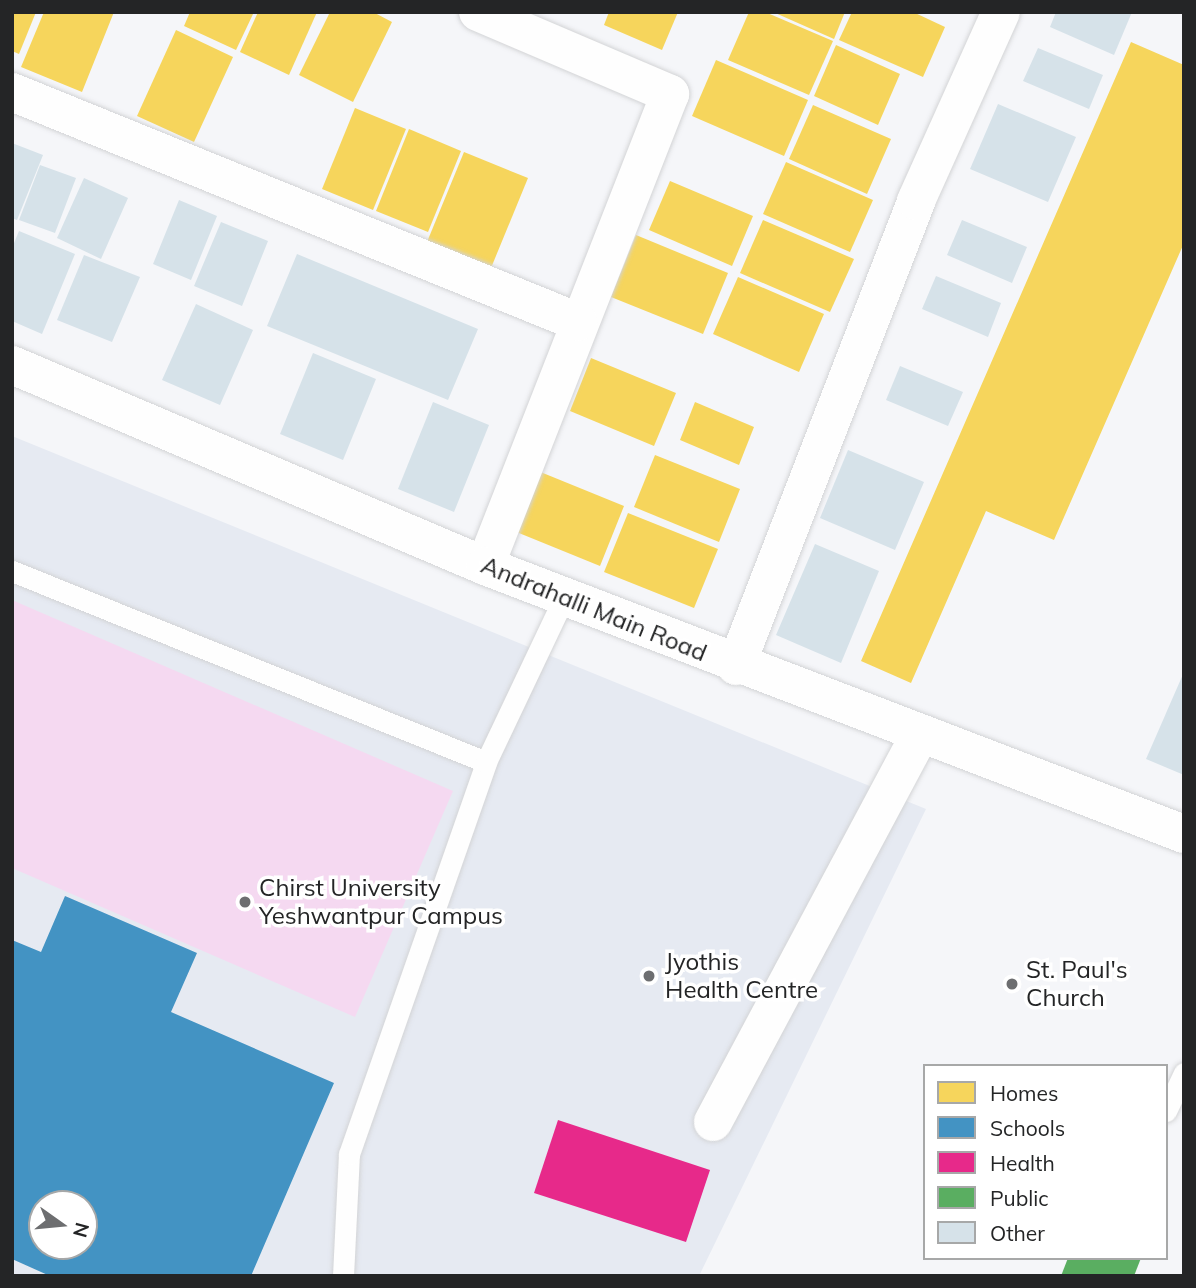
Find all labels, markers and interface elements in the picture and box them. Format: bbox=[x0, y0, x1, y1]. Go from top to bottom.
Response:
street label: Andrahalli Main Road bbox=[477, 551, 711, 667]
place label: Chirst University Yeshwantpur Campus bbox=[259, 874, 503, 930]
marker: Chirst University Yeshwantpur Campus bbox=[237, 894, 253, 910]
place label: Jyothis Health Centre bbox=[665, 948, 818, 1004]
place label: St. Paul's Church bbox=[1026, 956, 1128, 1012]
marker: Jyothis Health Centre bbox=[639, 966, 659, 986]
marker: St. Paul's Church bbox=[1004, 976, 1020, 992]
legend bbox=[923, 1064, 1168, 1260]
text: Homes bbox=[990, 1080, 1058, 1106]
text: Schools bbox=[990, 1115, 1065, 1141]
text: Health bbox=[990, 1150, 1055, 1176]
text: Public bbox=[990, 1185, 1049, 1211]
north arrow bbox=[28, 1190, 98, 1260]
text: N bbox=[68, 1220, 95, 1240]
text: Other bbox=[990, 1220, 1045, 1246]

